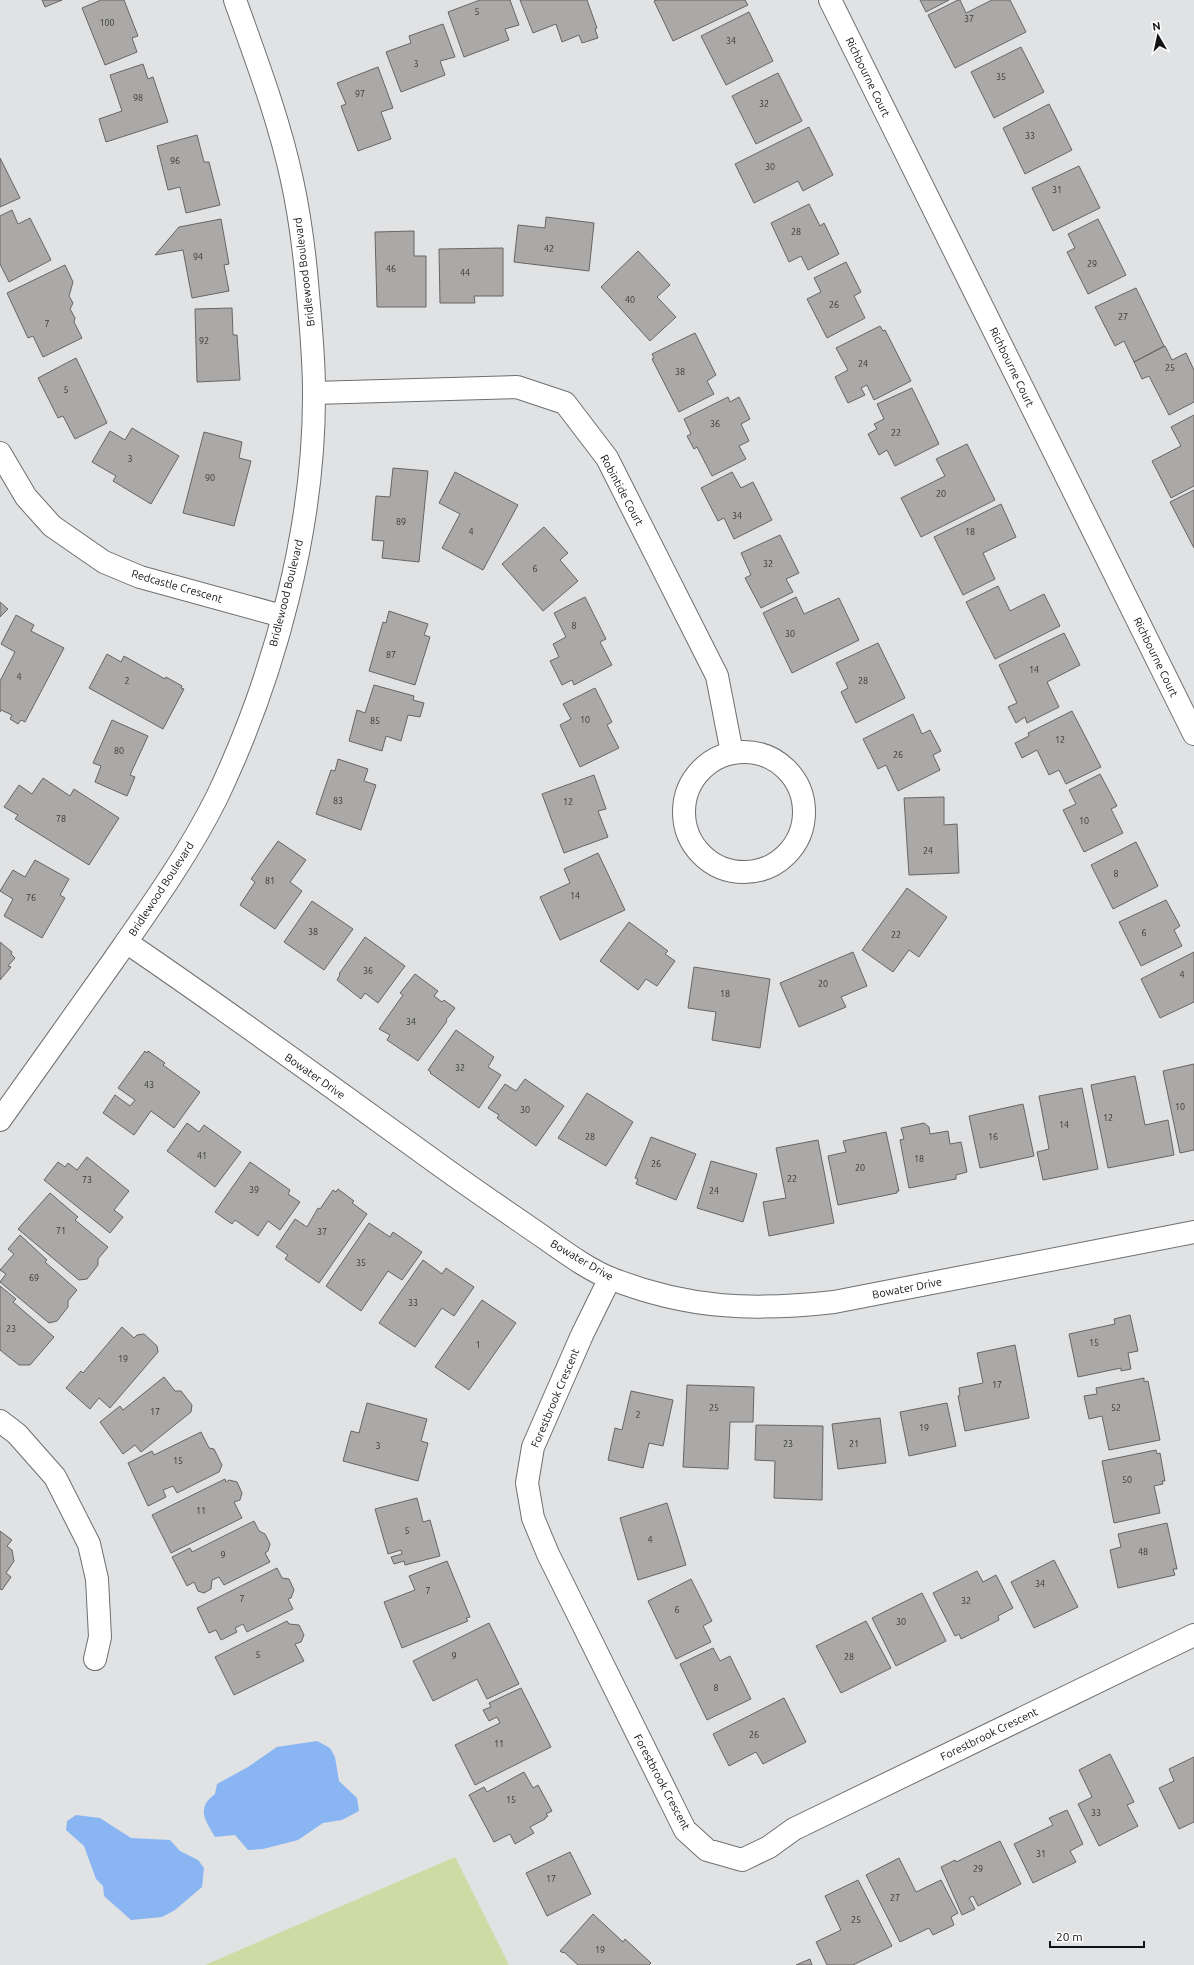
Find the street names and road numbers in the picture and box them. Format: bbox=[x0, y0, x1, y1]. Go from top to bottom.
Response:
street label: Richbourne Court bbox=[844, 35, 893, 119]
street label: Bridlewood Boulevard bbox=[291, 217, 317, 327]
street label: Richbourne Court bbox=[988, 325, 1037, 409]
street label: Robintide Court bbox=[598, 452, 646, 528]
street label: Bridlewood Boulevard bbox=[267, 538, 305, 648]
street label: Redcastle Crescent bbox=[130, 567, 225, 605]
street label: Richbourne Court bbox=[1132, 615, 1181, 699]
street label: Bridlewood Boulevard bbox=[126, 840, 196, 938]
street label: Bowater Drive bbox=[283, 1051, 347, 1101]
street label: Bowater Drive bbox=[548, 1237, 616, 1283]
street label: Bowater Drive bbox=[871, 1275, 943, 1301]
street label: Forestbrook Crescent bbox=[529, 1346, 582, 1449]
street label: Forestbrook Crescent bbox=[938, 1705, 1040, 1763]
street label: Forestbrook Crescent bbox=[632, 1732, 693, 1832]

